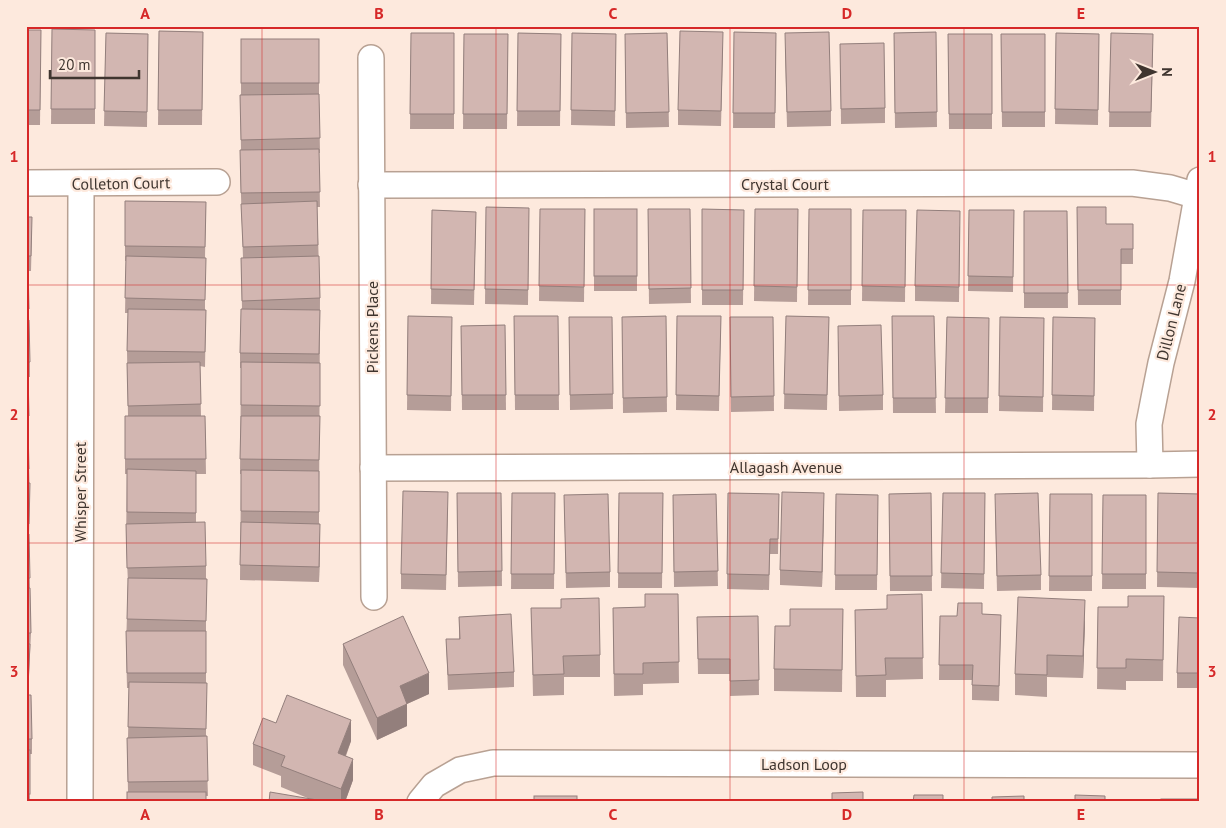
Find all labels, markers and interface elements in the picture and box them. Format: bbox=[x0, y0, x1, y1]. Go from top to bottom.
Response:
text: A bbox=[140, 3, 150, 23]
text: B bbox=[374, 3, 384, 23]
text: C bbox=[609, 3, 618, 23]
text: D bbox=[842, 3, 852, 23]
text: E bbox=[1077, 3, 1085, 23]
scale bar bbox=[50, 48, 139, 80]
north arrow bbox=[1128, 48, 1178, 98]
text: 20 m bbox=[58, 55, 91, 74]
text: N bbox=[1158, 67, 1176, 77]
text: 1 bbox=[9, 146, 19, 166]
text: 1 bbox=[1207, 146, 1217, 166]
street label: Colleton Court bbox=[72, 172, 171, 194]
street label: Crystal Court bbox=[741, 174, 830, 194]
street label: Pickens Place bbox=[362, 281, 382, 373]
street label: Dillon Lane bbox=[1152, 282, 1190, 362]
text: 2 bbox=[9, 404, 19, 424]
text: 2 bbox=[1207, 404, 1217, 424]
street label: Whisper Street bbox=[70, 441, 90, 542]
street label: Allagash Avenue bbox=[730, 457, 842, 477]
text: 3 bbox=[9, 661, 19, 681]
text: 3 bbox=[1207, 661, 1217, 681]
street label: Ladson Loop bbox=[761, 754, 847, 774]
text: A bbox=[140, 804, 150, 824]
text: B bbox=[374, 804, 384, 824]
text: C bbox=[609, 804, 618, 824]
text: D bbox=[842, 804, 852, 824]
text: E bbox=[1077, 804, 1085, 824]

